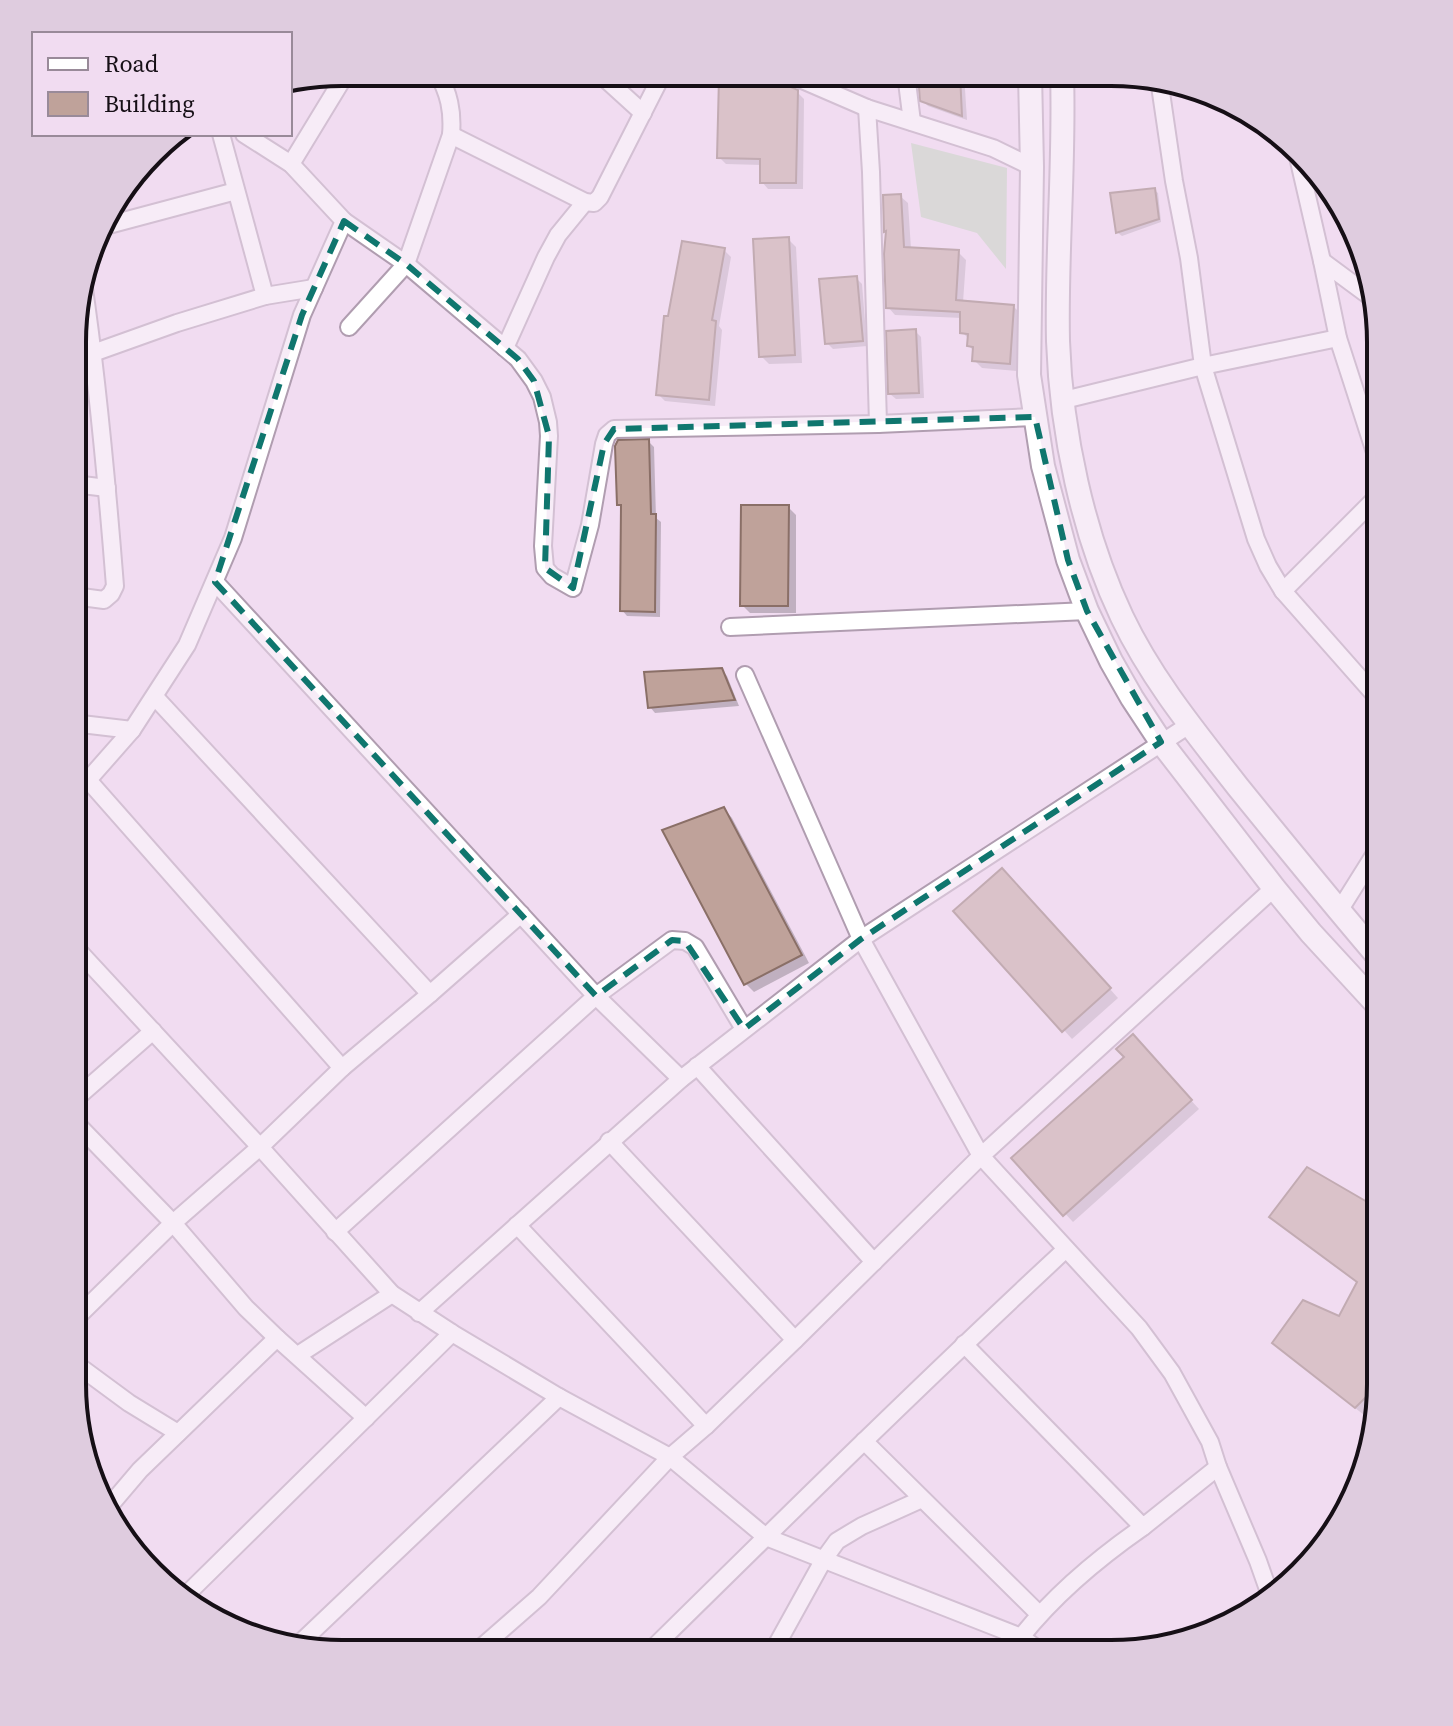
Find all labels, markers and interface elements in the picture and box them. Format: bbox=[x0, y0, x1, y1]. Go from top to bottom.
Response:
legend bbox=[32, 32, 292, 136]
text: Road bbox=[104, 47, 159, 80]
text: Building bbox=[104, 87, 195, 120]

